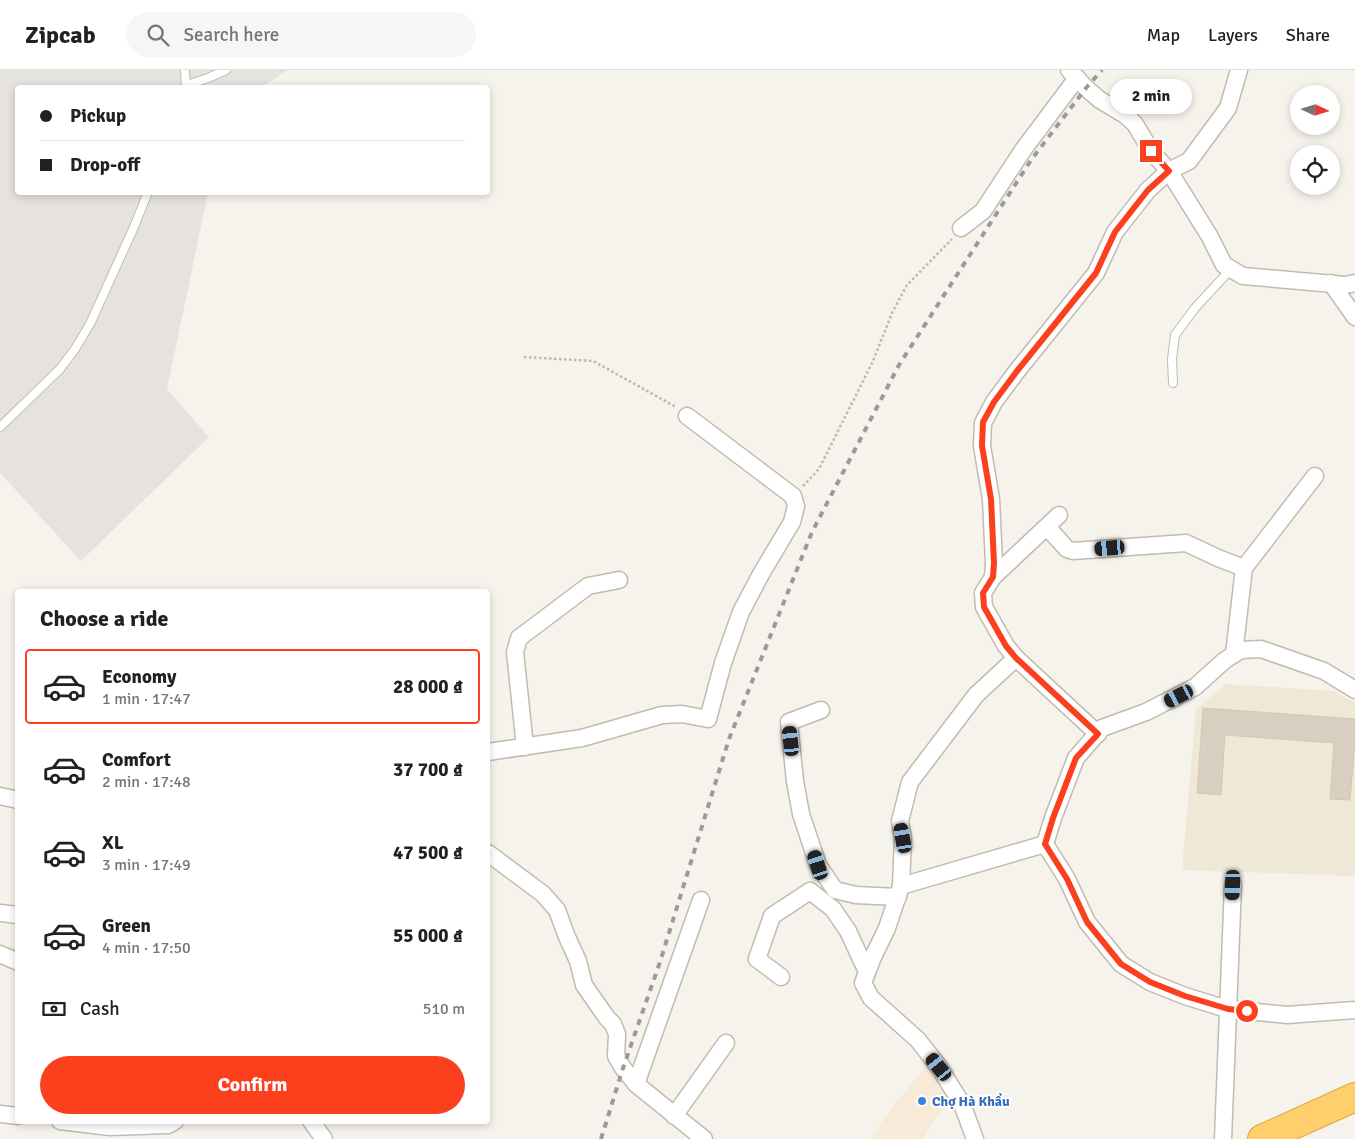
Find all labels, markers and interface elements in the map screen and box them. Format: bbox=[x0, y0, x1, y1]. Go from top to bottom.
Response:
search box bbox=[126, 12, 476, 57]
text: Zipcab bbox=[25, 20, 96, 50]
icon: search bbox=[144, 21, 172, 49]
text: Search here bbox=[184, 23, 279, 47]
text: Map bbox=[1147, 24, 1180, 46]
text: Layers bbox=[1208, 24, 1258, 46]
text: Share bbox=[1286, 24, 1330, 46]
callout: 2 min bbox=[1110, 78, 1192, 114]
north arrow bbox=[1290, 85, 1340, 135]
map controls bbox=[1290, 85, 1340, 195]
text: 2 min bbox=[1132, 86, 1170, 106]
text: Pickup bbox=[70, 104, 126, 128]
route end bbox=[1140, 140, 1162, 162]
button: locate bbox=[1290, 145, 1340, 195]
text: Drop-off bbox=[70, 153, 140, 177]
car bbox=[1094, 539, 1125, 557]
text: Choose a ride bbox=[40, 605, 168, 632]
icon: car bbox=[42, 664, 87, 709]
text: Economy bbox=[102, 665, 176, 689]
text: 28 000 ₫ bbox=[393, 675, 463, 699]
car bbox=[1162, 683, 1195, 709]
text: 1 min · 17:47 bbox=[102, 689, 191, 709]
car bbox=[781, 725, 800, 757]
icon: car bbox=[42, 747, 87, 792]
text: Comfort bbox=[102, 748, 171, 772]
text: 37 700 ₫ bbox=[393, 758, 463, 782]
text: 2 min · 17:48 bbox=[102, 772, 191, 792]
car bbox=[893, 822, 912, 854]
icon: car bbox=[42, 830, 87, 875]
text: XL bbox=[102, 831, 124, 855]
text: 47 500 ₫ bbox=[393, 841, 463, 865]
car bbox=[806, 848, 829, 882]
text: 3 min · 17:49 bbox=[102, 855, 191, 875]
car bbox=[1224, 870, 1241, 900]
icon: car bbox=[42, 913, 87, 958]
text: Green bbox=[102, 914, 151, 938]
text: 55 000 ₫ bbox=[393, 924, 463, 948]
text: 4 min · 17:50 bbox=[102, 938, 191, 958]
icon: cash bbox=[40, 995, 68, 1023]
text: Cash bbox=[80, 997, 120, 1021]
text: 510 m bbox=[423, 999, 465, 1019]
route start bbox=[1236, 1000, 1258, 1022]
car bbox=[923, 1051, 954, 1083]
button: Confirm bbox=[40, 1056, 465, 1114]
place label: Chợ Hà Khẩu bbox=[932, 1093, 1010, 1110]
marker: Chợ Hà Khẩu bbox=[916, 1095, 928, 1107]

